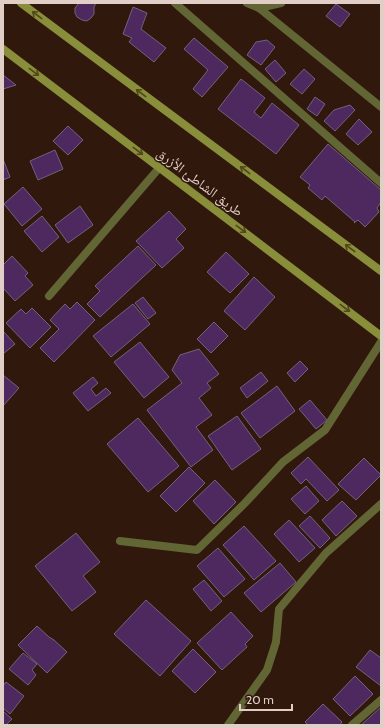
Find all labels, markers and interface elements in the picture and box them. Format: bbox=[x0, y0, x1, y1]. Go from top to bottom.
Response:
one-way arrow bbox=[32, 11, 43, 19]
one-way arrow bbox=[28, 68, 39, 76]
one-way arrow bbox=[136, 88, 147, 97]
street label: طريق الشاطئ الأزرق bbox=[153, 144, 247, 221]
one-way arrow bbox=[132, 147, 143, 155]
one-way arrow bbox=[240, 166, 251, 175]
one-way arrow bbox=[236, 225, 247, 234]
one-way arrow bbox=[344, 244, 355, 252]
one-way arrow bbox=[339, 304, 350, 312]
scale bar bbox=[240, 686, 292, 712]
text: 20 m bbox=[246, 692, 274, 707]

